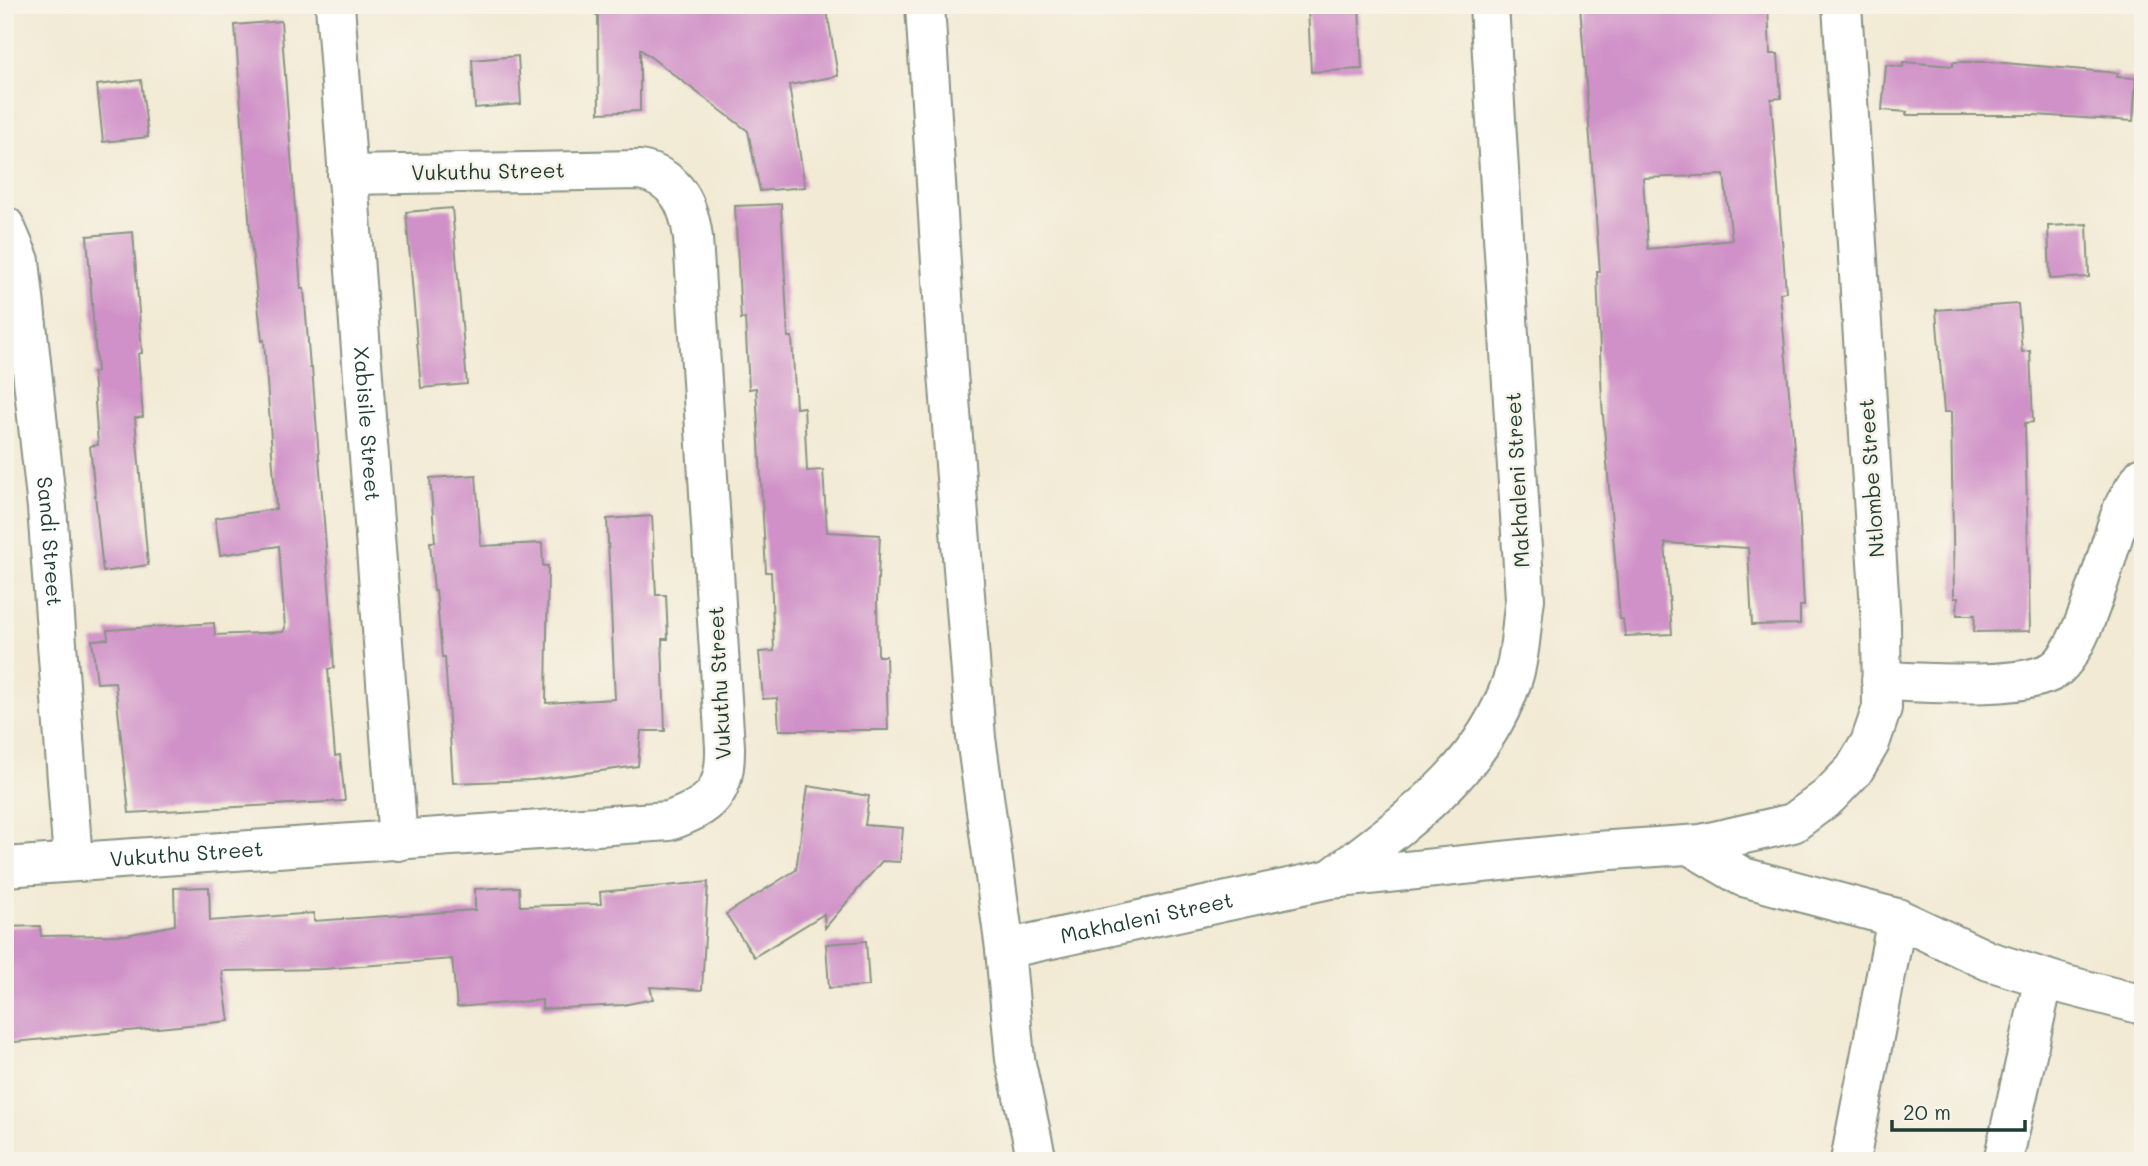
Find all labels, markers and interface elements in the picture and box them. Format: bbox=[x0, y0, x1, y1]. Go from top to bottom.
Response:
street label: Vukuthu Street bbox=[411, 156, 565, 185]
street label: Xabisile Street bbox=[349, 345, 387, 502]
street label: Makhaleni Street bbox=[1498, 392, 1535, 569]
street label: Ntlombe Street bbox=[1851, 398, 1890, 558]
street label: Sandi Street bbox=[32, 475, 69, 607]
street label: Vukuthu Street bbox=[701, 606, 736, 761]
street label: Vukuthu Street bbox=[109, 834, 264, 872]
street label: Makhaleni Street bbox=[1058, 885, 1235, 949]
scale bar bbox=[1892, 1089, 2025, 1133]
text: 20 m bbox=[1903, 1098, 1951, 1125]

